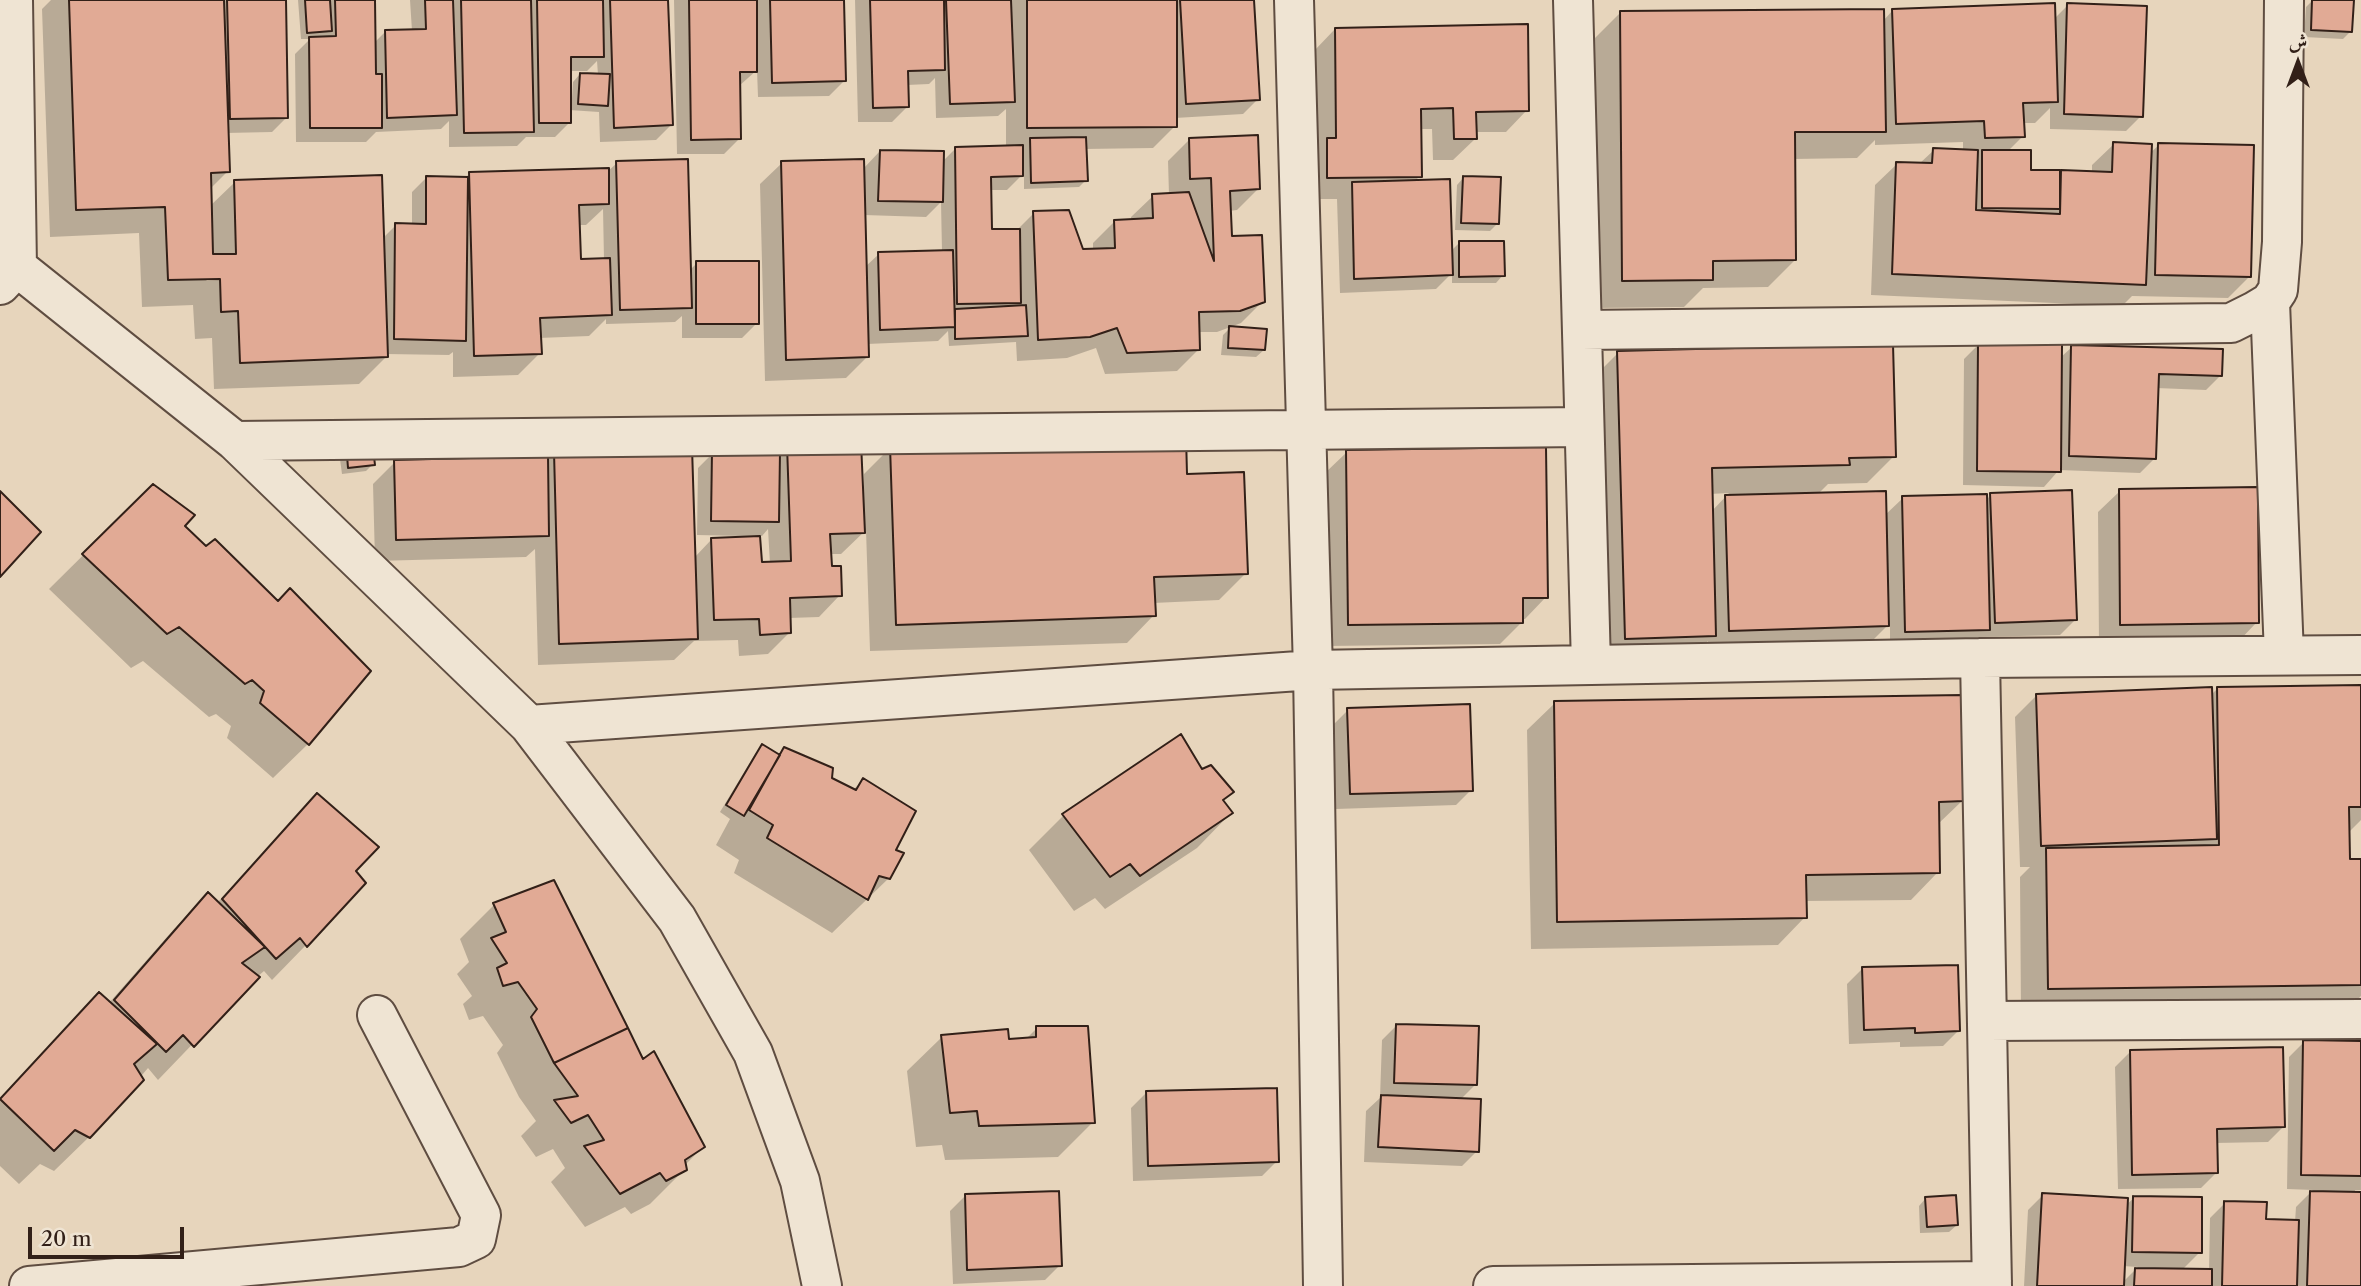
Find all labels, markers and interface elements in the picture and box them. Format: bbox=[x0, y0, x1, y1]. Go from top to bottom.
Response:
north arrow bbox=[2263, 28, 2333, 98]
text: ش bbox=[2289, 30, 2307, 53]
scale bar bbox=[32, 1212, 187, 1256]
text: 20 m bbox=[41, 1226, 92, 1251]

